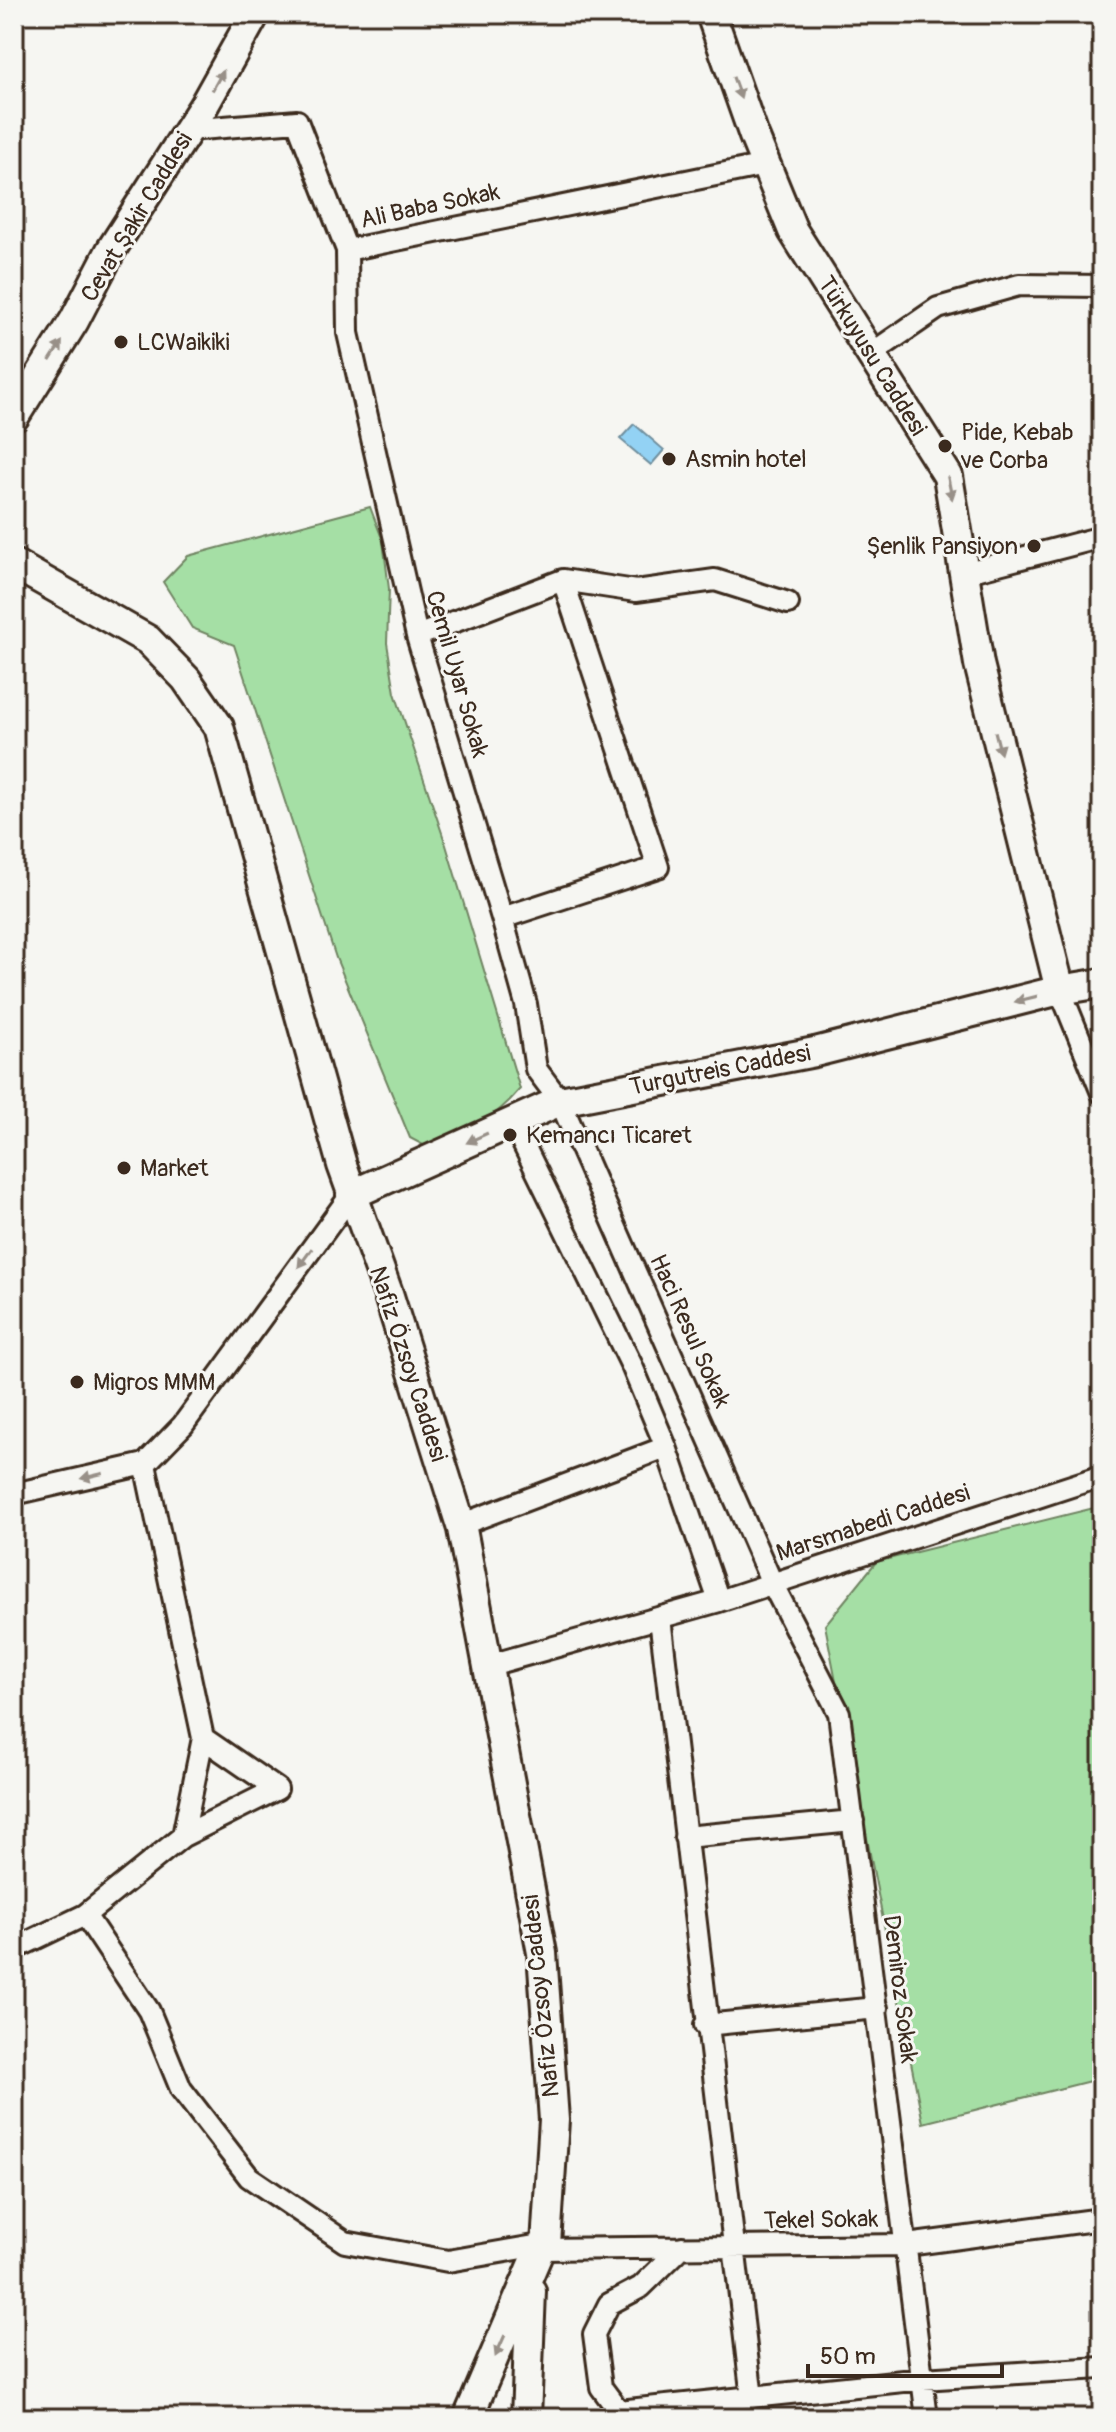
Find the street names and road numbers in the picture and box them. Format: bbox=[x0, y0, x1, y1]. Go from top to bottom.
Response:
street label: Cevat Şakir Caddesi bbox=[75, 127, 199, 307]
street label: Ali Baba Sokak bbox=[358, 177, 502, 235]
street label: Türkuyusu Caddesi bbox=[811, 271, 933, 441]
street label: Cemil Uyar Sokak bbox=[419, 587, 495, 761]
street label: Turgutreis Caddesi bbox=[627, 1038, 813, 1102]
street label: Haci Resul Sokak bbox=[643, 1250, 737, 1412]
street label: Nafiz Özsoy Caddesi bbox=[363, 1263, 453, 1465]
street label: Marsmabedi Caddesi bbox=[773, 1478, 973, 1568]
street label: Nafiz Özsoy Caddesi bbox=[516, 1893, 566, 2099]
street label: Demiroz Sokak bbox=[877, 1913, 923, 2065]
street label: Tekel Sokak bbox=[763, 2205, 879, 2235]

